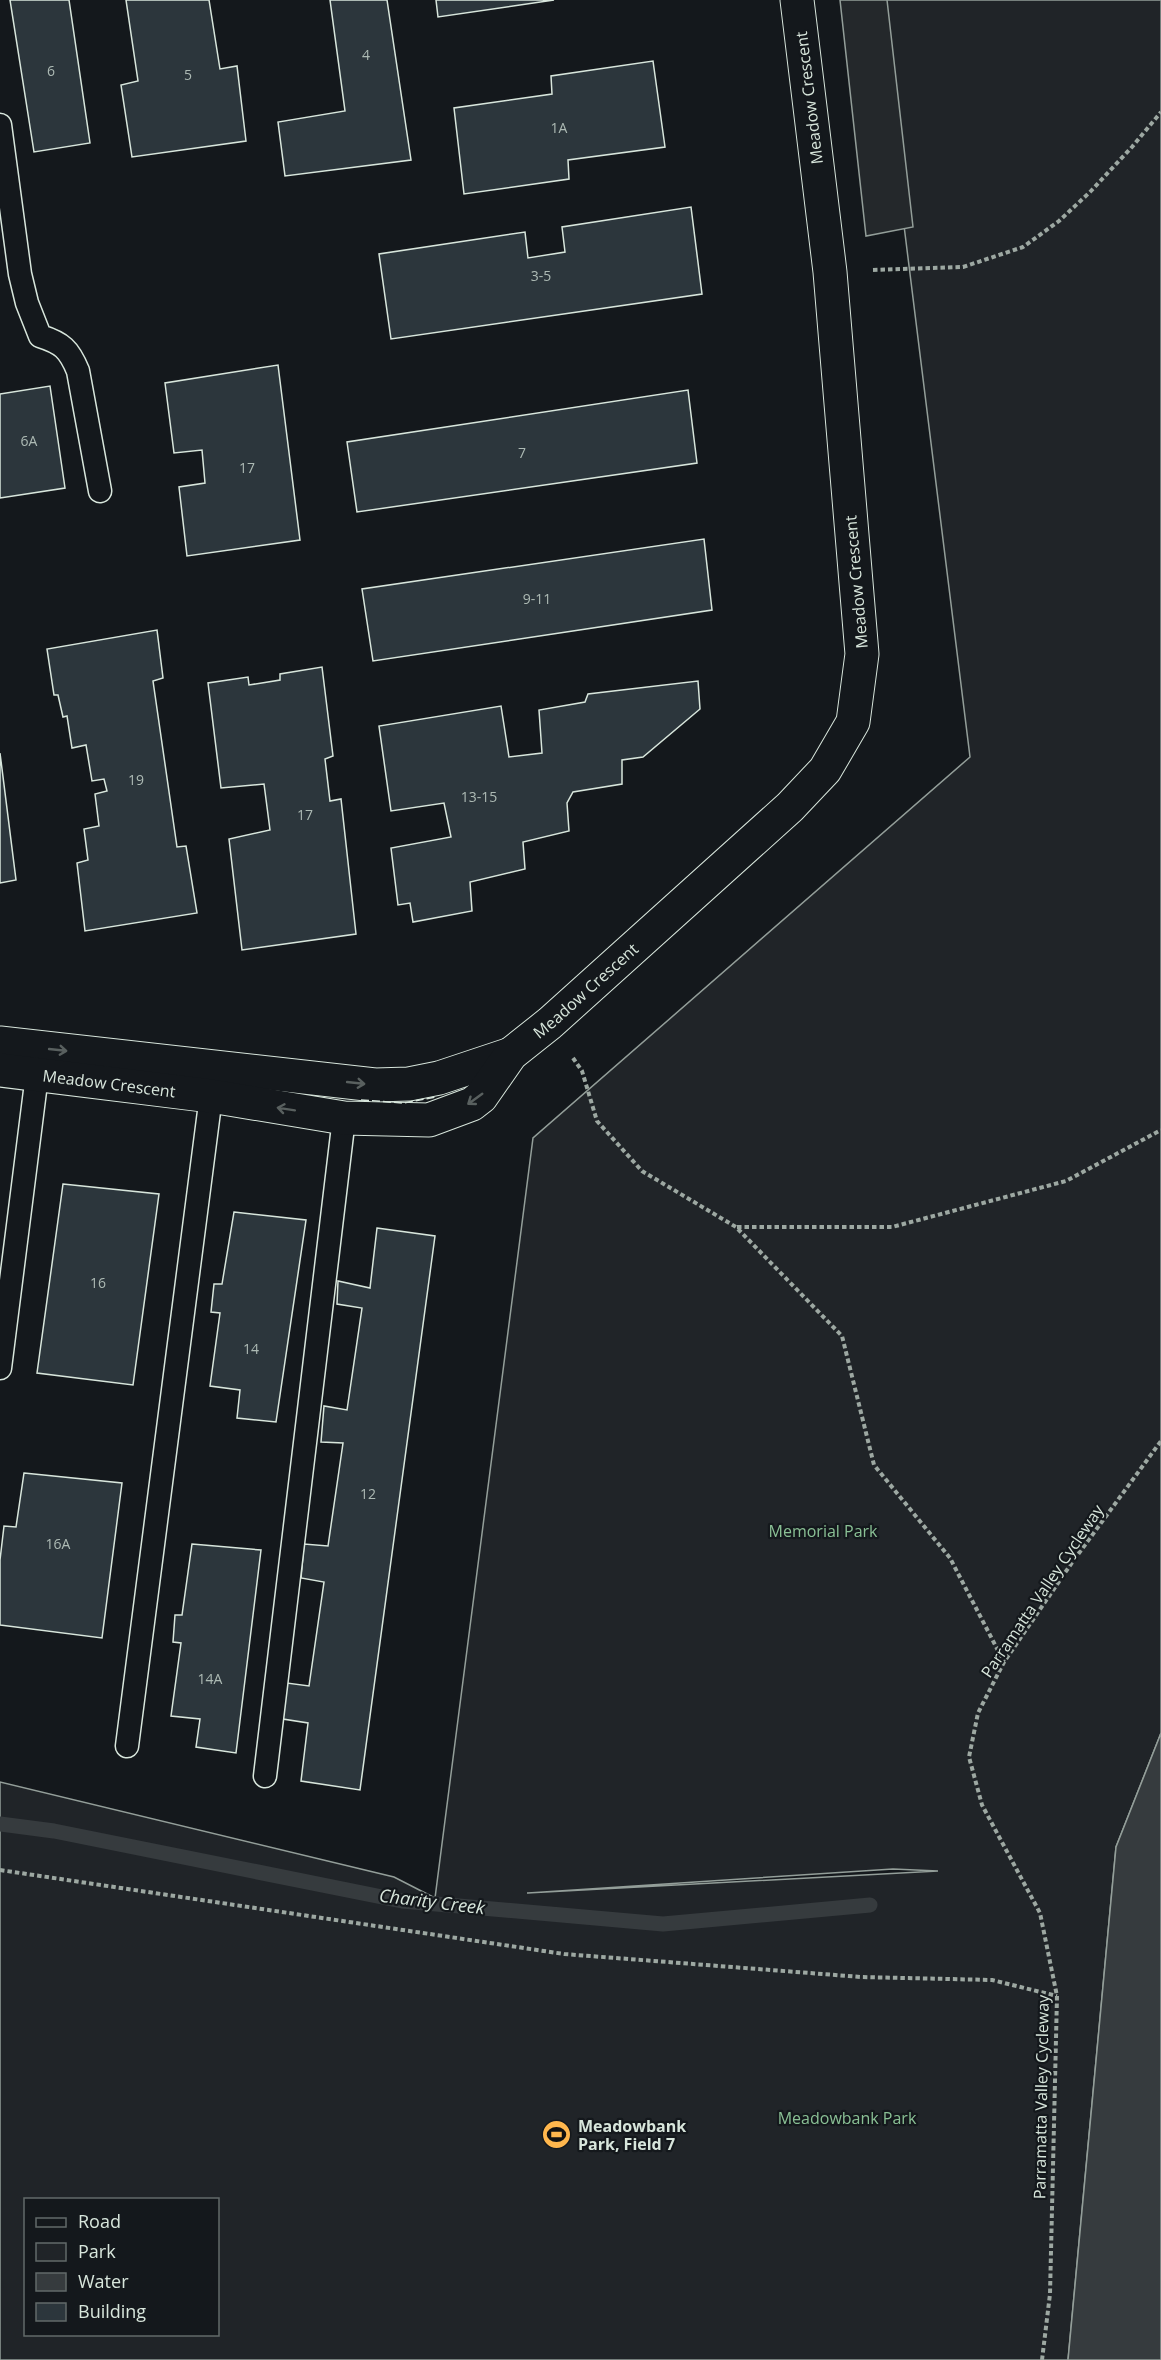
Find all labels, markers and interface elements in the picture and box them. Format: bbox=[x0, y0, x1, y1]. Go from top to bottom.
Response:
street label: Meadow Crescent bbox=[790, 30, 828, 166]
house number: 4 bbox=[362, 45, 370, 64]
house number: 6 bbox=[47, 61, 55, 80]
house number: 5 bbox=[184, 65, 192, 84]
house number: 1A bbox=[551, 118, 568, 137]
house number: 3-5 bbox=[531, 266, 551, 285]
house number: 6A bbox=[21, 431, 38, 450]
house number: 7 bbox=[518, 443, 526, 462]
house number: 17 bbox=[239, 458, 255, 477]
street label: Meadow Crescent bbox=[839, 514, 873, 650]
house number: 9-11 bbox=[523, 589, 551, 608]
house number: 19 bbox=[128, 770, 144, 789]
house number: 13-15 bbox=[461, 787, 497, 806]
house number: 17 bbox=[297, 805, 313, 824]
street label: Meadow Crescent bbox=[528, 938, 643, 1043]
one-way arrow bbox=[48, 1044, 68, 1055]
street label: Meadow Crescent bbox=[42, 1064, 177, 1103]
one-way arrow bbox=[346, 1078, 366, 1089]
one-way arrow bbox=[468, 1093, 484, 1105]
one-way arrow bbox=[277, 1103, 296, 1114]
house number: 16 bbox=[90, 1273, 106, 1292]
house number: 14 bbox=[243, 1339, 259, 1358]
house number: 12 bbox=[360, 1484, 376, 1503]
street label: Parramatta Valley Cycleway bbox=[976, 1499, 1109, 1682]
park label: Memorial Park bbox=[769, 1520, 878, 1542]
house number: 16A bbox=[46, 1534, 71, 1553]
house number: 14A bbox=[198, 1669, 223, 1688]
water label: Charity Creek bbox=[378, 1883, 487, 1920]
street label: Parramatta Valley Cycleway bbox=[1028, 1994, 1054, 2199]
park label: Meadowbank Park bbox=[778, 2107, 917, 2129]
place label: Meadowbank Park, Field 7 bbox=[578, 2115, 686, 2155]
sports icon: Meadowbank Park, Field 7 bbox=[541, 2119, 573, 2151]
legend bbox=[24, 2198, 219, 2336]
text: Road bbox=[78, 2209, 121, 2233]
text: Park bbox=[78, 2239, 116, 2263]
text: Water bbox=[78, 2269, 129, 2293]
text: Building bbox=[78, 2299, 146, 2323]

